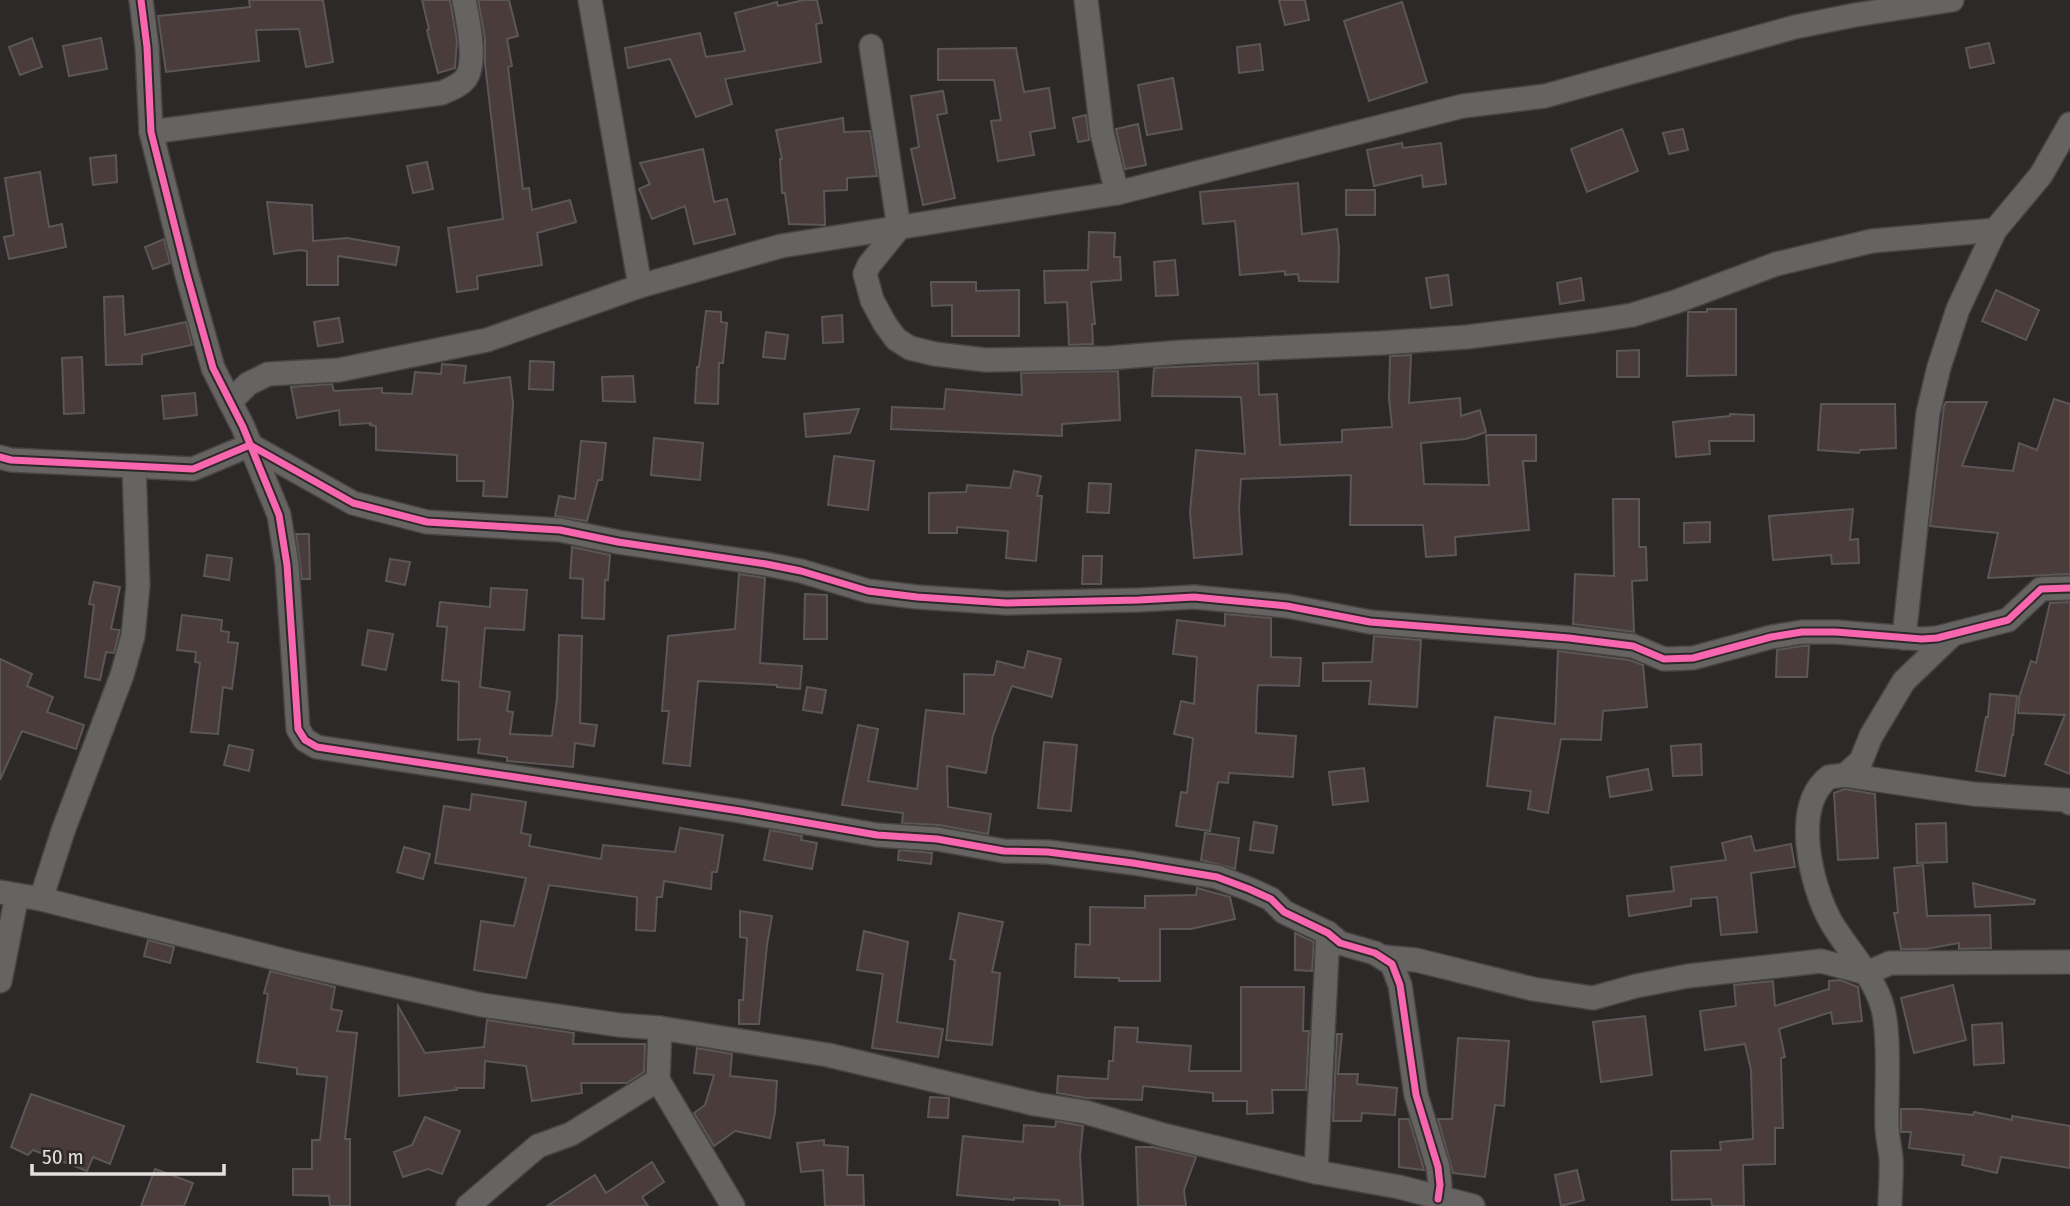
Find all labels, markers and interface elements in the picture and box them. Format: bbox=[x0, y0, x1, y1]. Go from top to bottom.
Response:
scale bar bbox=[32, 1132, 224, 1176]
text: 50 m bbox=[42, 1144, 84, 1170]

